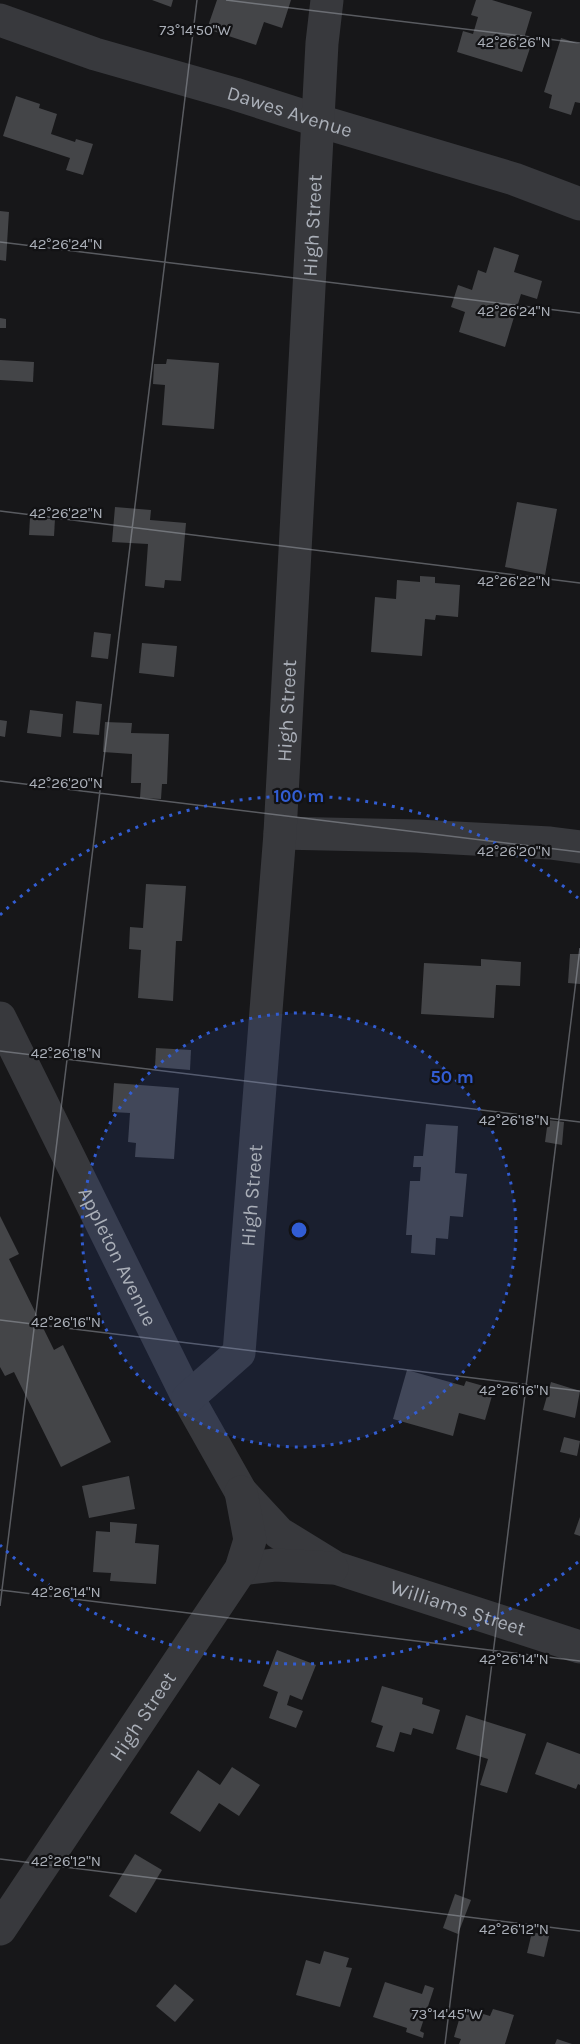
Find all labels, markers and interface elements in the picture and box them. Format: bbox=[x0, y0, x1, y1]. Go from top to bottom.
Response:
text: 73°14'50"W bbox=[159, 21, 231, 39]
text: 42°26'26"N bbox=[477, 33, 551, 51]
street label: Dawes Avenue bbox=[225, 81, 355, 142]
street label: High Street bbox=[298, 173, 327, 277]
text: 42°26'24"N bbox=[29, 235, 103, 253]
text: 42°26'24"N bbox=[477, 302, 551, 320]
text: 42°26'22"N bbox=[29, 504, 103, 522]
text: 42°26'22"N bbox=[477, 572, 551, 590]
street label: High Street bbox=[272, 659, 301, 763]
text: 42°26'20"N bbox=[29, 774, 103, 792]
text: 100 m bbox=[274, 785, 324, 807]
text: 42°26'20"N bbox=[477, 842, 551, 860]
text: 42°26'18"N bbox=[31, 1044, 101, 1062]
text: 50 m bbox=[430, 1066, 474, 1088]
text: 42°26'18"N bbox=[479, 1111, 549, 1129]
street label: High Street bbox=[236, 1143, 267, 1247]
street label: Appleton Avenue bbox=[74, 1183, 162, 1330]
centre of rings bbox=[289, 1220, 309, 1240]
text: 42°26'16"N bbox=[31, 1313, 101, 1331]
text: 42°26'16"N bbox=[479, 1381, 549, 1399]
street label: Williams Street bbox=[387, 1575, 529, 1640]
text: 42°26'14"N bbox=[31, 1583, 101, 1601]
text: 42°26'14"N bbox=[479, 1650, 549, 1668]
street label: High Street bbox=[104, 1667, 181, 1765]
text: 42°26'12"N bbox=[31, 1852, 101, 1870]
text: 42°26'12"N bbox=[479, 1920, 549, 1938]
text: 73°14'45"W bbox=[411, 2005, 483, 2023]

